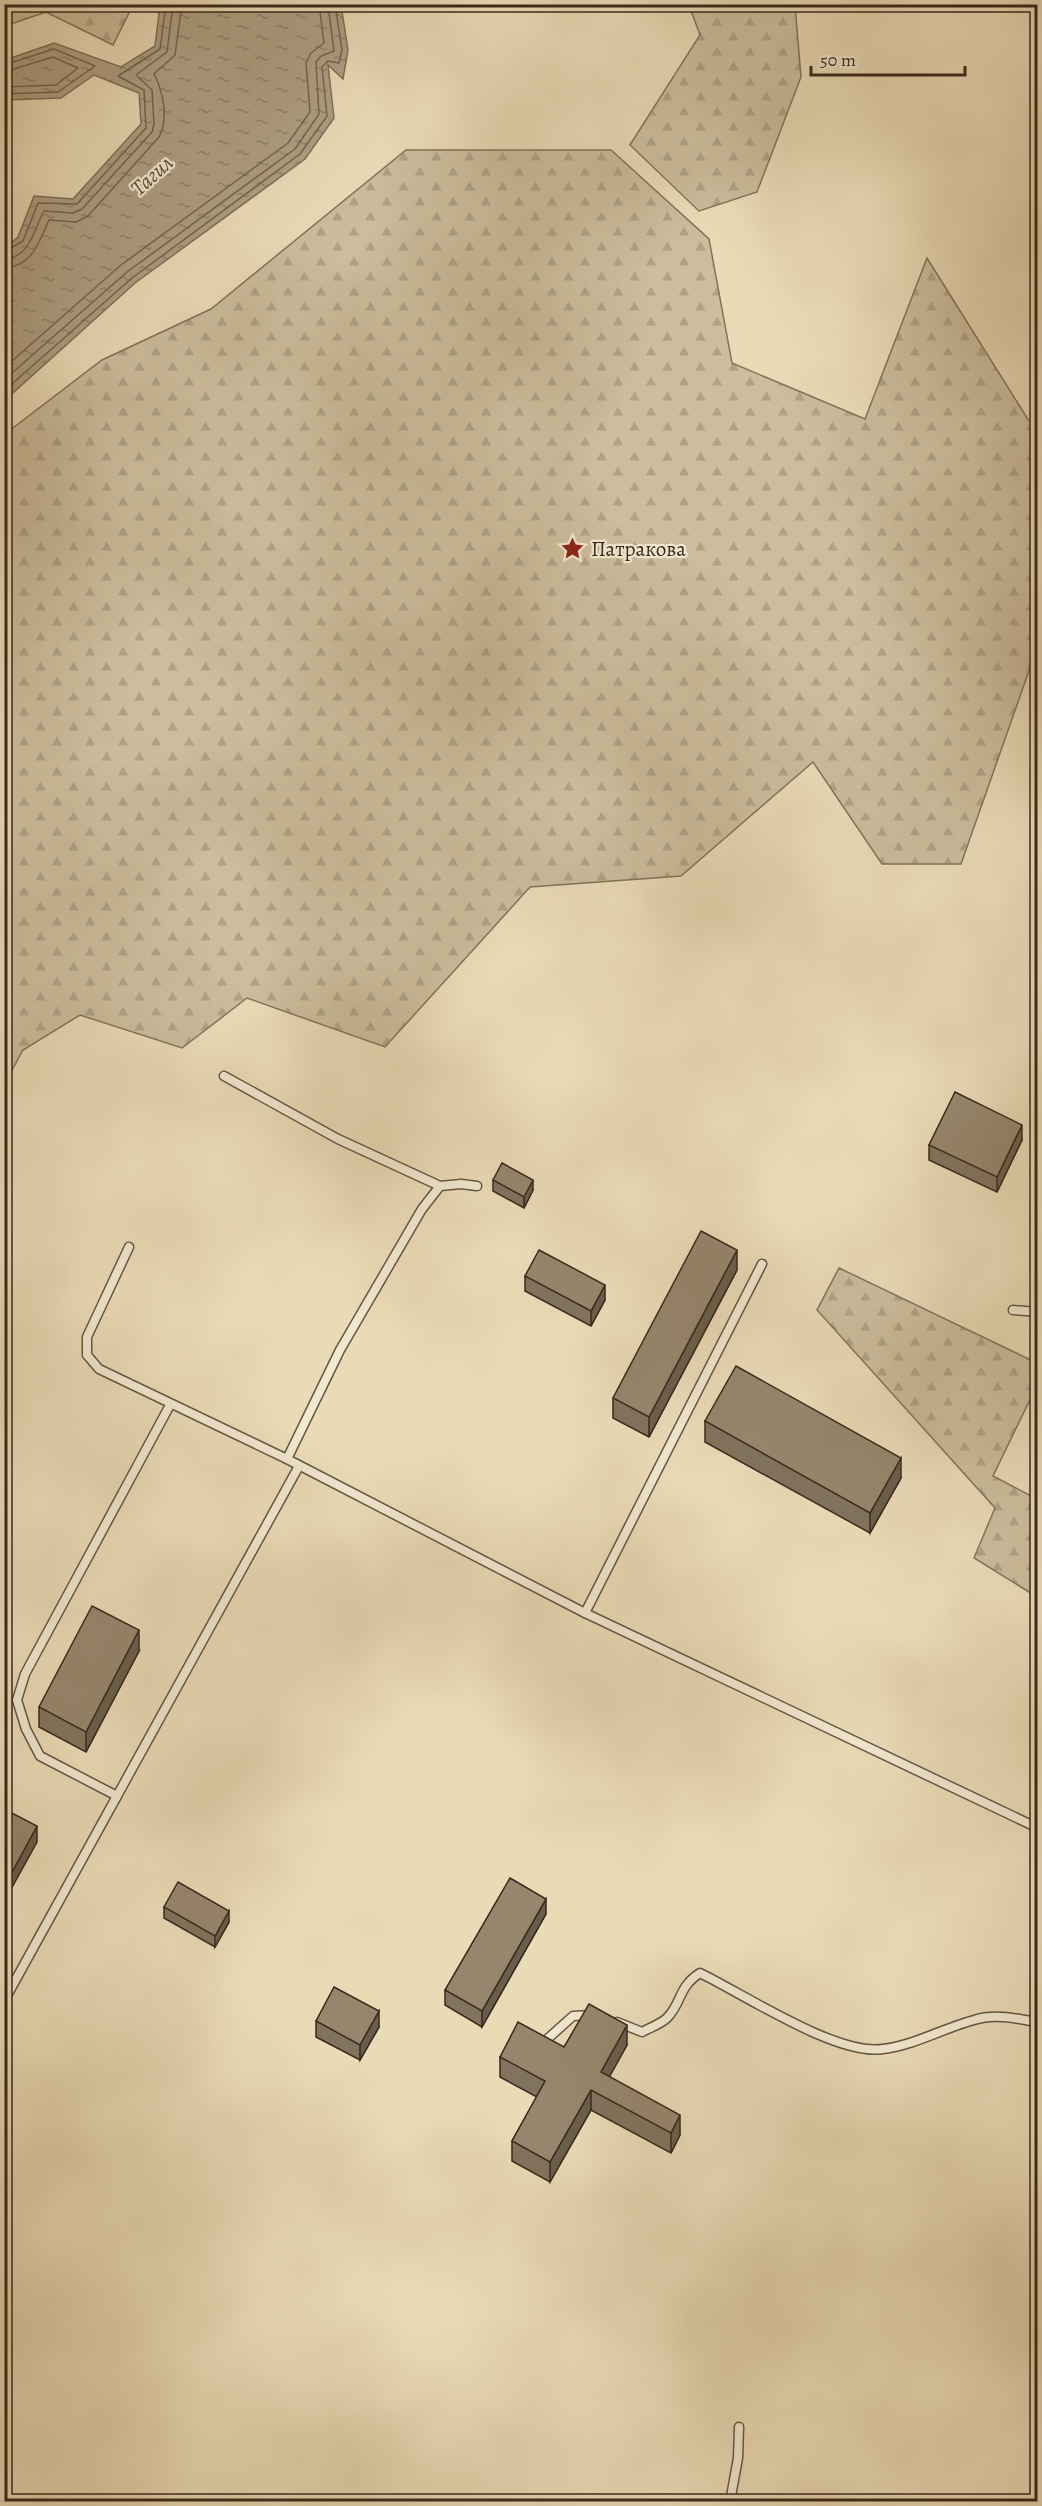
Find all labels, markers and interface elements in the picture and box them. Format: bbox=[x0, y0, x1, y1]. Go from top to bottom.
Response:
scale bar bbox=[811, 39, 966, 77]
text: 50 m bbox=[820, 48, 856, 72]
water label: Тагил bbox=[124, 148, 180, 203]
place label: Патракова bbox=[591, 535, 686, 563]
place icon: Патракова bbox=[560, 536, 586, 562]

